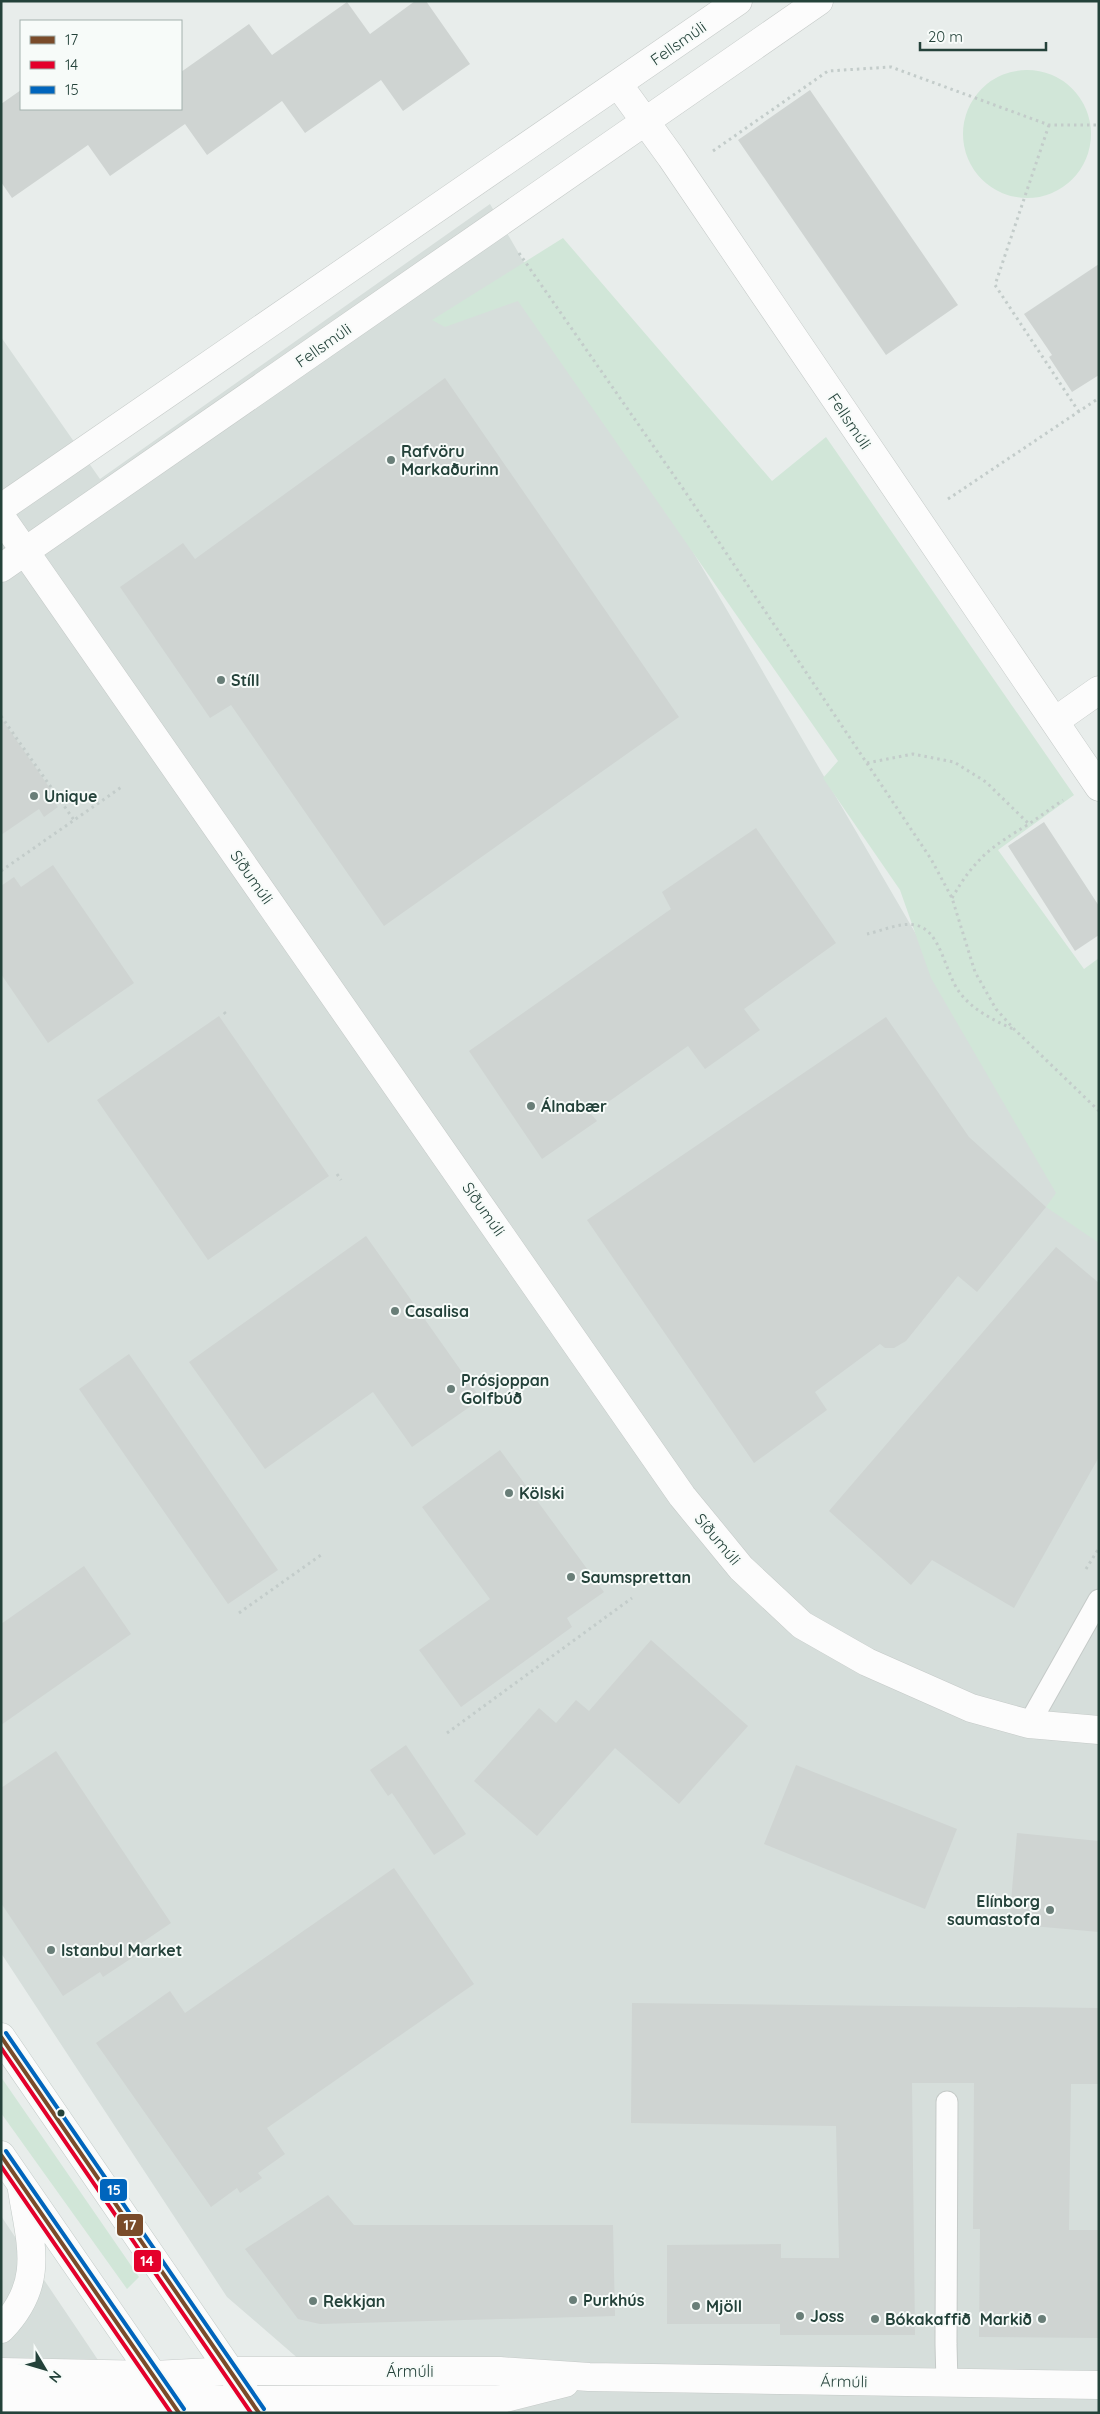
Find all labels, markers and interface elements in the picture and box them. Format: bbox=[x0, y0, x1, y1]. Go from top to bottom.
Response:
street label: Fellsmúli bbox=[646, 17, 710, 69]
legend bbox=[20, 20, 182, 110]
scale bar bbox=[920, 20, 1046, 52]
text: 20 m bbox=[928, 27, 963, 46]
text: 17 bbox=[65, 30, 79, 49]
text: 14 bbox=[65, 55, 78, 74]
text: 15 bbox=[65, 80, 79, 99]
street label: Fellsmúli bbox=[291, 319, 355, 371]
street label: Fellsmúli bbox=[824, 389, 876, 453]
place label: Rafvöru Markaðurinn bbox=[401, 441, 499, 479]
marker: Rafvöru Markaðurinn bbox=[385, 454, 397, 466]
place label: Stíll bbox=[231, 670, 260, 690]
marker: Stíll bbox=[215, 674, 227, 686]
place label: Unique bbox=[44, 786, 97, 806]
marker: Unique bbox=[28, 790, 40, 802]
street label: Síðumúli bbox=[226, 846, 278, 908]
place label: Álnabær bbox=[541, 1096, 607, 1116]
marker: Álnabær bbox=[525, 1100, 537, 1112]
street label: Síðumúli bbox=[458, 1178, 510, 1240]
place label: Casalisa bbox=[405, 1301, 469, 1321]
marker: Casalisa bbox=[389, 1305, 401, 1317]
place label: Prósjoppan Golfbúð bbox=[461, 1370, 549, 1408]
marker: Prósjoppan Golfbúð bbox=[445, 1383, 457, 1395]
place label: Kölski bbox=[519, 1483, 564, 1503]
marker: Kölski bbox=[503, 1487, 515, 1499]
street label: Síðumúli bbox=[691, 1509, 745, 1569]
place label: Saumsprettan bbox=[581, 1567, 691, 1587]
marker: Saumsprettan bbox=[565, 1571, 577, 1583]
place label: Elínborg saumastofa bbox=[947, 1891, 1040, 1929]
marker: Elínborg saumastofa bbox=[1044, 1904, 1056, 1916]
place label: Istanbul Market bbox=[61, 1940, 182, 1960]
marker: Istanbul Market bbox=[45, 1944, 57, 1956]
unlabelled marker bbox=[56, 2108, 66, 2118]
line badge: 15 bbox=[99, 2178, 128, 2202]
text: 15 bbox=[107, 2181, 121, 2199]
line badge: 17 bbox=[116, 2213, 144, 2237]
text: 17 bbox=[123, 2216, 137, 2234]
line badge: 14 bbox=[133, 2249, 162, 2273]
text: 14 bbox=[140, 2252, 154, 2270]
place label: Purkhús bbox=[583, 2290, 645, 2310]
place label: Rekkjan bbox=[323, 2291, 385, 2311]
marker: Purkhús bbox=[567, 2294, 579, 2306]
marker: Rekkjan bbox=[307, 2295, 319, 2307]
place label: Mjöll bbox=[706, 2296, 742, 2316]
marker: Mjöll bbox=[690, 2300, 702, 2312]
place label: Joss bbox=[810, 2306, 845, 2326]
place label: Bókakaffið bbox=[885, 2309, 971, 2329]
place label: Markið bbox=[980, 2309, 1032, 2329]
marker: Joss bbox=[794, 2310, 806, 2322]
marker: Bókakaffið bbox=[869, 2313, 881, 2325]
marker: Markið bbox=[1036, 2313, 1048, 2325]
north arrow bbox=[20, 2344, 70, 2394]
street label: Ármúli bbox=[386, 2361, 434, 2381]
text: N bbox=[45, 2367, 66, 2387]
street label: Ármúli bbox=[820, 2371, 868, 2391]

